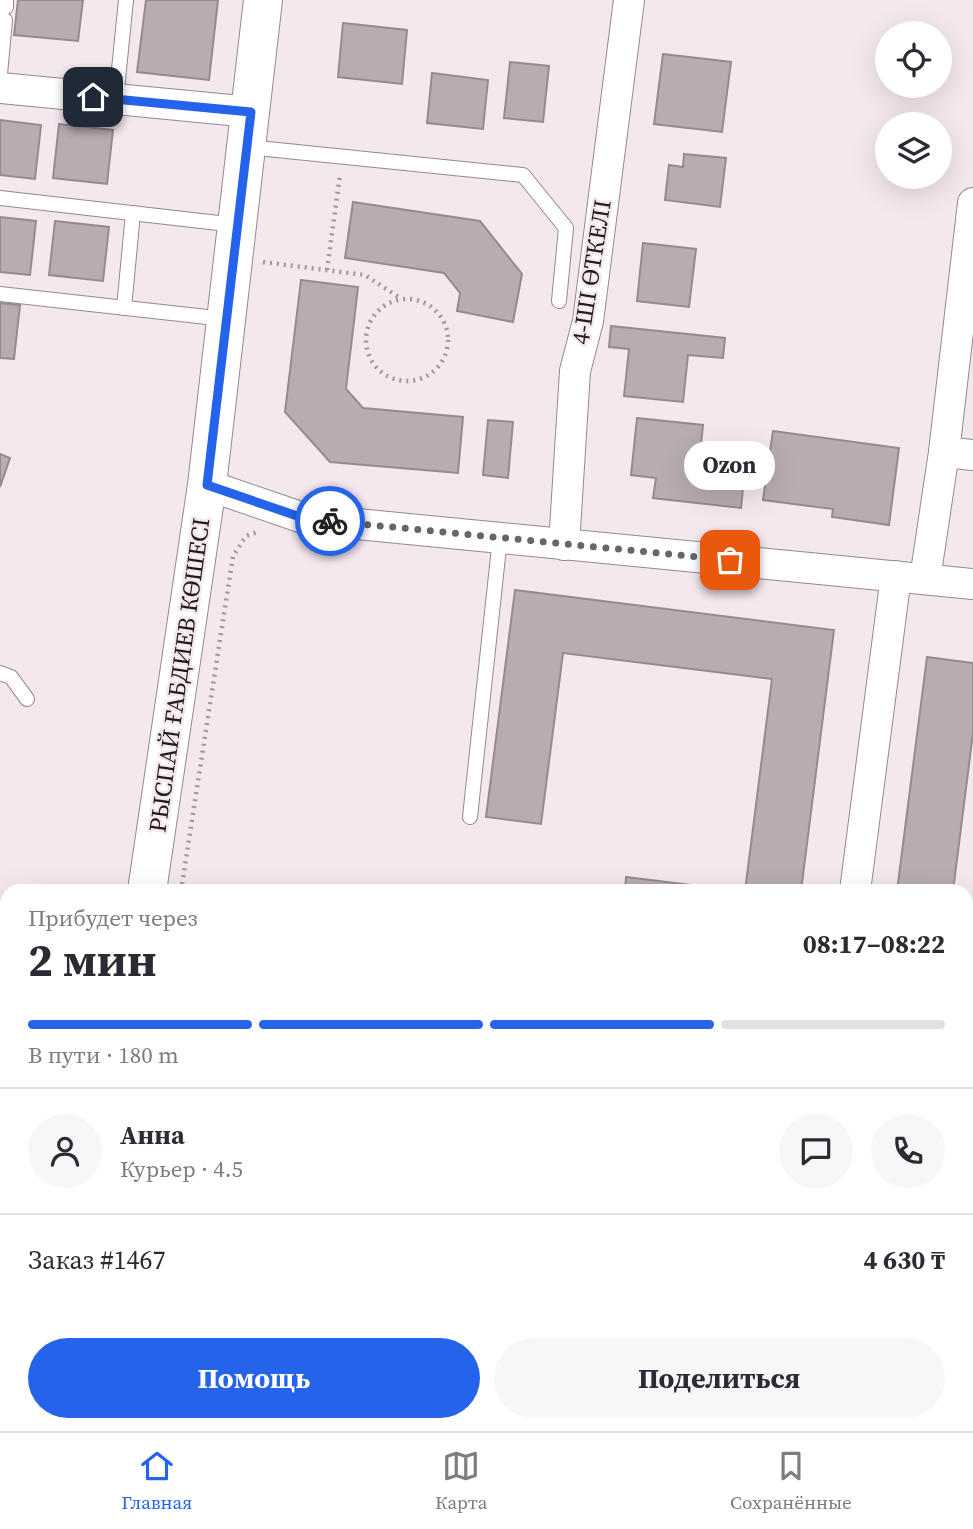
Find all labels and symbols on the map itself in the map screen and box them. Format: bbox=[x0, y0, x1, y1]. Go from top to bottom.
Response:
pin bbox=[63, 67, 123, 127]
street label: 4-ШІ ӨТКЕЛІ bbox=[563, 197, 619, 347]
callout: Ozon bbox=[684, 441, 776, 490]
courier bbox=[295, 486, 365, 556]
street label: РЫСПАЙ ҒАБДИЕВ КӨШЕСІ bbox=[141, 516, 217, 834]
pin bbox=[700, 530, 760, 590]

